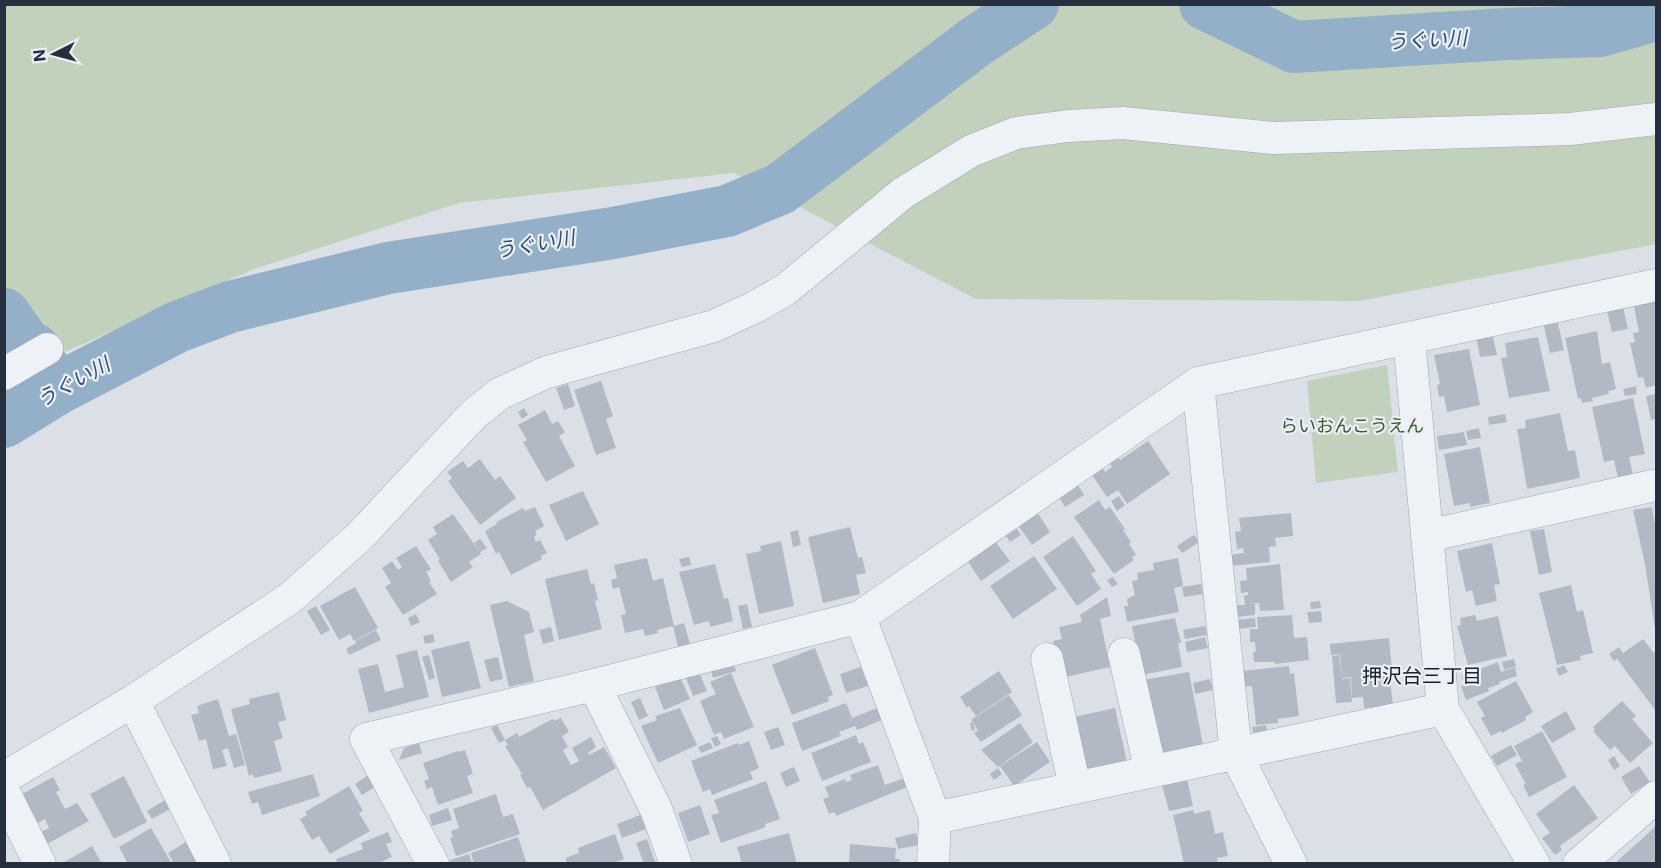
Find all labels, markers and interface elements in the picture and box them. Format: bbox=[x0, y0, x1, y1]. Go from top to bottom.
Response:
north arrow bbox=[24, 24, 84, 84]
water label: うぐい川 bbox=[1386, 26, 1470, 54]
text: N bbox=[28, 48, 50, 63]
water label: うぐい川 bbox=[494, 225, 578, 263]
water label: うぐい川 bbox=[32, 351, 116, 412]
park label: らいおんこうえん bbox=[1280, 415, 1424, 436]
district label: 押沢台三丁目 bbox=[1362, 664, 1482, 688]

